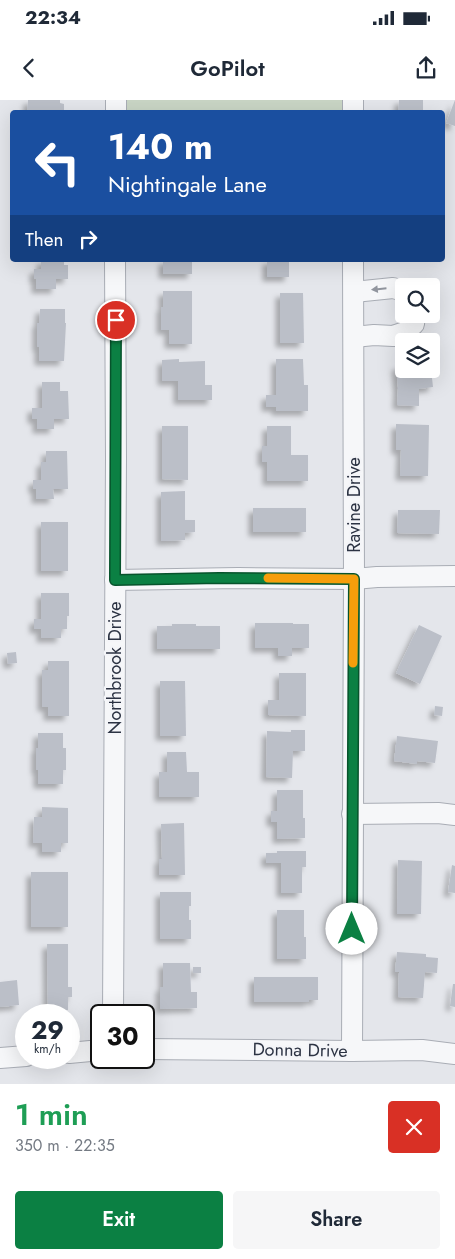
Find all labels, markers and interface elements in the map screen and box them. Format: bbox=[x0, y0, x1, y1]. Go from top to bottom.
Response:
text: 22:34 bbox=[25, 4, 81, 31]
text: GoPilot bbox=[190, 52, 265, 84]
icon: back bbox=[15, 54, 43, 82]
icon: share bbox=[412, 54, 440, 82]
text: 140 m bbox=[108, 122, 213, 172]
icon: left bbox=[25, 130, 90, 195]
text: Nightingale Lane bbox=[108, 168, 267, 200]
icon: right bbox=[74, 225, 102, 253]
text: Then bbox=[25, 226, 64, 253]
map controls bbox=[395, 278, 440, 378]
button: search bbox=[395, 278, 440, 323]
one-way arrow bbox=[371, 285, 387, 293]
pin bbox=[95, 299, 137, 341]
icon: arrive bbox=[102, 306, 130, 334]
button: layers bbox=[395, 333, 440, 378]
street label: Ravine Drive bbox=[341, 457, 367, 553]
street label: Northbrook Drive bbox=[102, 602, 128, 734]
position arrow bbox=[325, 902, 377, 954]
speed limit sign: 30 bbox=[90, 1004, 155, 1069]
text: 29 bbox=[31, 1012, 64, 1048]
street label: Donna Drive bbox=[252, 1036, 348, 1064]
text: km/h bbox=[34, 1040, 61, 1058]
text: 1 min bbox=[15, 1093, 88, 1136]
button: close bbox=[388, 1101, 440, 1153]
text: 350 m · 22:35 bbox=[15, 1134, 115, 1157]
button: Exit bbox=[15, 1191, 223, 1249]
button: Share bbox=[233, 1191, 440, 1249]

